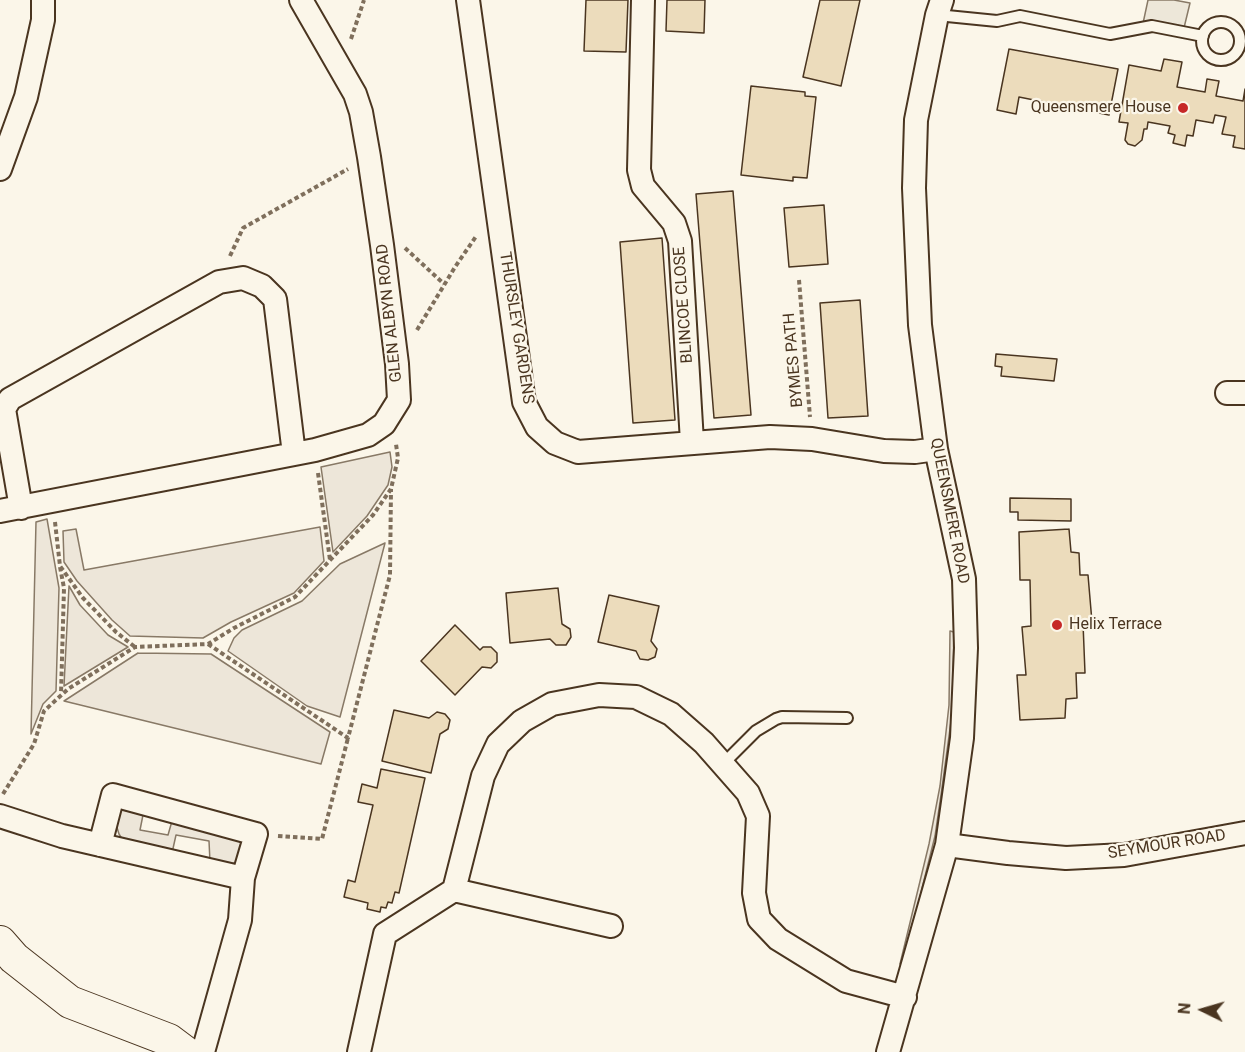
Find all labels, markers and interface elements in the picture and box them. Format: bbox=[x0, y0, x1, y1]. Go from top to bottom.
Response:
place label: Queensmere House bbox=[1031, 98, 1171, 118]
marker: Queensmere House bbox=[1176, 101, 1190, 115]
street label: GLEN ALBYN ROAD bbox=[373, 243, 407, 383]
street label: BLINCOE CLOSE bbox=[670, 246, 698, 364]
street label: THURSLEY GARDENS bbox=[494, 251, 538, 405]
street label: BYMES PATH bbox=[780, 312, 808, 408]
street label: QUEENSMERE ROAD bbox=[925, 436, 973, 586]
place label: Helix Terrace bbox=[1069, 615, 1162, 635]
marker: Helix Terrace bbox=[1050, 618, 1064, 632]
street label: SEYMOUR ROAD bbox=[1107, 826, 1227, 864]
north arrow bbox=[1173, 980, 1233, 1040]
text: N bbox=[1175, 1002, 1195, 1015]

